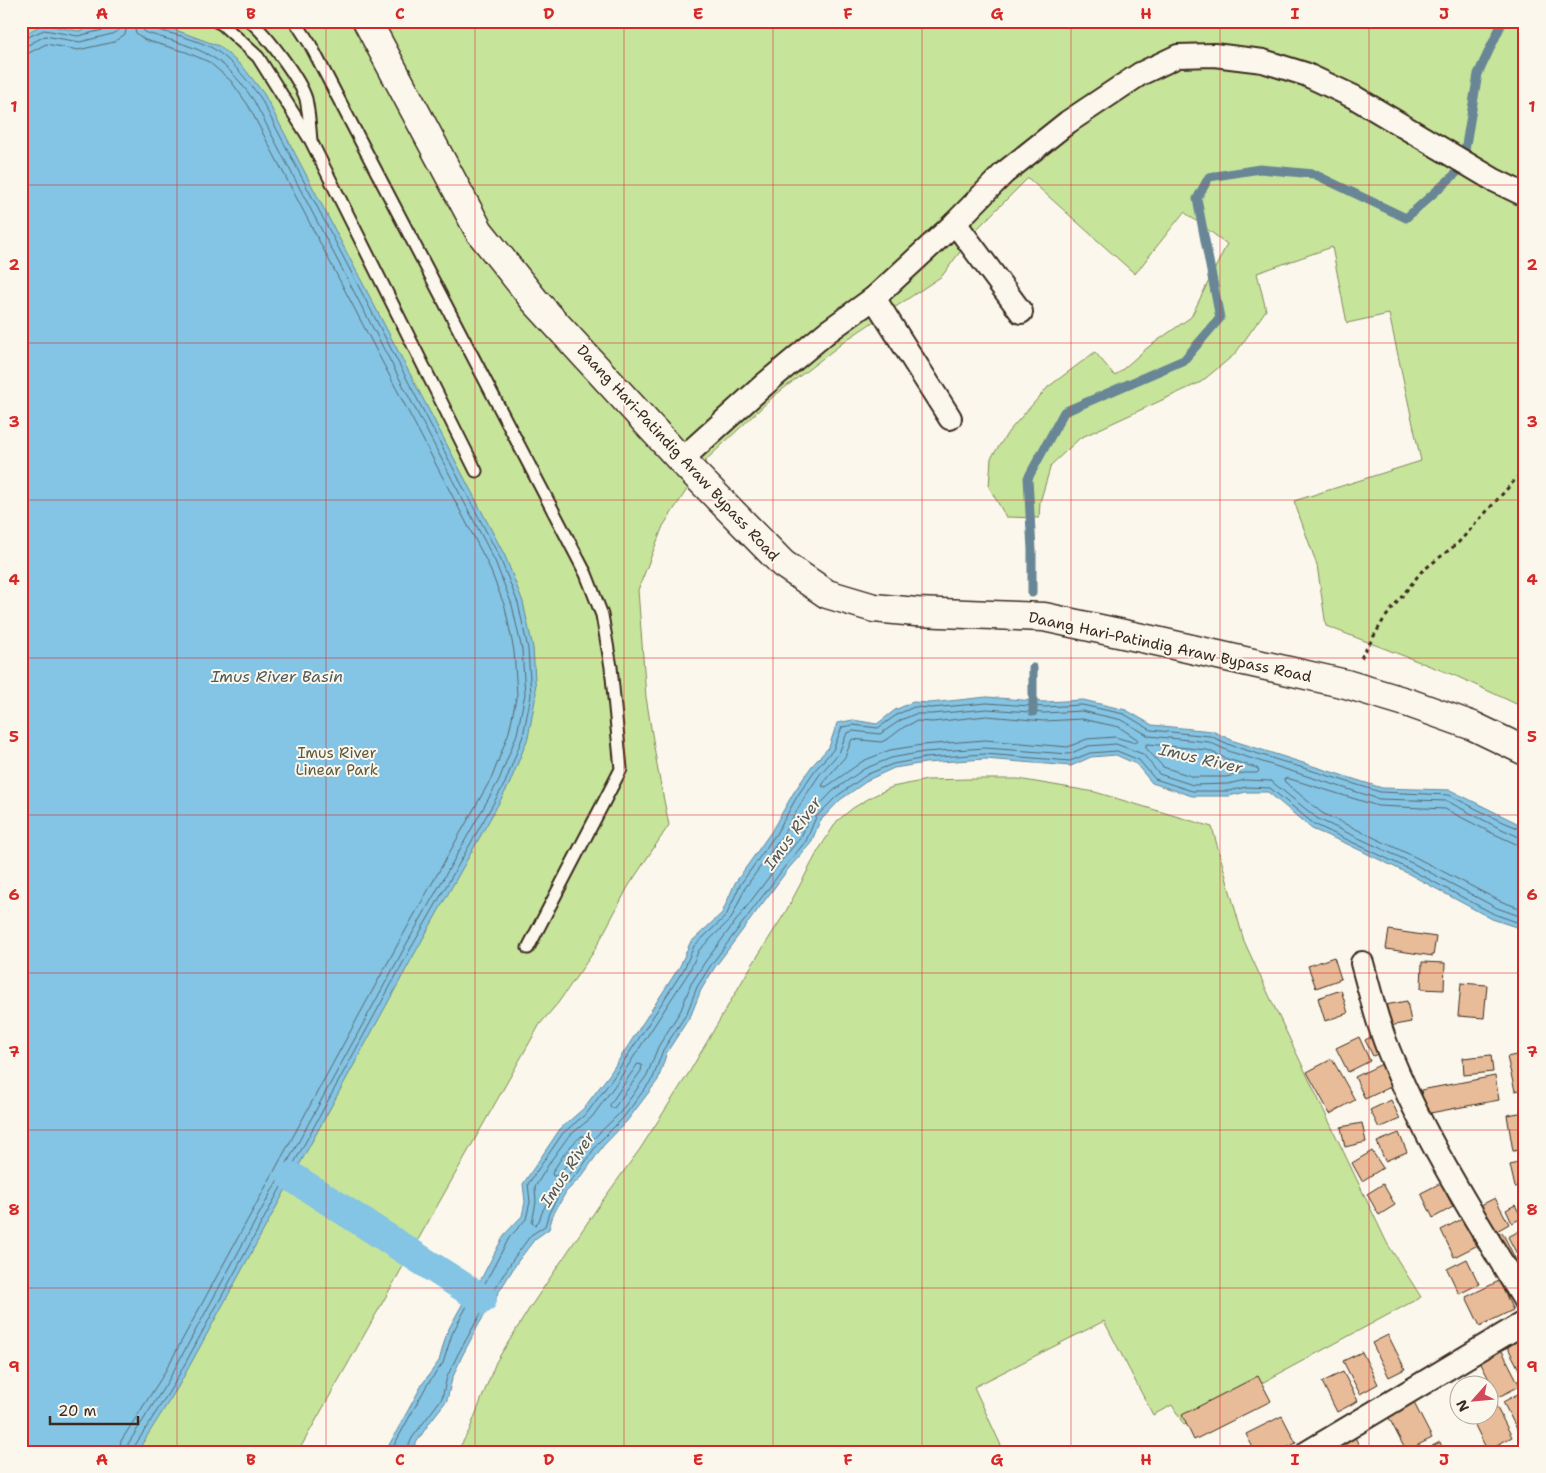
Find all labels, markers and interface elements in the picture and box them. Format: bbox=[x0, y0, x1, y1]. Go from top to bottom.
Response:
text: A bbox=[96, 3, 108, 24]
text: B bbox=[246, 3, 256, 24]
text: C bbox=[395, 3, 405, 24]
text: D bbox=[543, 3, 555, 24]
text: E bbox=[693, 3, 703, 24]
text: F bbox=[843, 3, 853, 24]
text: G bbox=[991, 3, 1004, 24]
text: H bbox=[1140, 3, 1152, 24]
text: I bbox=[1291, 3, 1300, 24]
text: J bbox=[1439, 3, 1449, 24]
text: 1 bbox=[10, 96, 18, 117]
text: 1 bbox=[1528, 96, 1536, 117]
text: 2 bbox=[8, 254, 20, 275]
text: 2 bbox=[1526, 254, 1538, 275]
street label: Daang Hari-Patindig Araw Bypass Road bbox=[572, 341, 784, 566]
text: 3 bbox=[8, 411, 20, 432]
text: 3 bbox=[1526, 411, 1538, 432]
text: 4 bbox=[8, 569, 20, 590]
text: 4 bbox=[1526, 569, 1538, 590]
street label: Daang Hari-Patindig Araw Bypass Road bbox=[1027, 607, 1314, 687]
water label: Imus River Basin bbox=[210, 666, 343, 687]
text: 5 bbox=[9, 726, 19, 747]
text: 5 bbox=[1527, 726, 1537, 747]
water label: Imus River bbox=[1156, 738, 1245, 778]
park label: Imus River Linear Park bbox=[296, 743, 378, 780]
water label: Imus River bbox=[758, 792, 826, 875]
text: 6 bbox=[8, 884, 20, 905]
text: 6 bbox=[1526, 884, 1538, 905]
text: 7 bbox=[8, 1041, 20, 1062]
text: 7 bbox=[1526, 1041, 1538, 1062]
water label: Imus River bbox=[535, 1127, 600, 1212]
text: 8 bbox=[8, 1199, 20, 1220]
text: 8 bbox=[1526, 1199, 1538, 1220]
text: 9 bbox=[8, 1356, 20, 1377]
text: 9 bbox=[1526, 1356, 1538, 1377]
north arrow bbox=[1448, 1376, 1498, 1426]
scale bar bbox=[50, 1393, 138, 1425]
text: N bbox=[1452, 1397, 1473, 1415]
text: 20 m bbox=[58, 1401, 97, 1421]
text: A bbox=[96, 1449, 108, 1470]
text: B bbox=[246, 1449, 256, 1470]
text: C bbox=[395, 1449, 405, 1470]
text: D bbox=[543, 1449, 555, 1470]
text: E bbox=[693, 1449, 703, 1470]
text: F bbox=[843, 1449, 853, 1470]
text: G bbox=[991, 1449, 1004, 1470]
text: H bbox=[1140, 1449, 1152, 1470]
text: I bbox=[1291, 1449, 1300, 1470]
text: J bbox=[1439, 1449, 1449, 1470]

